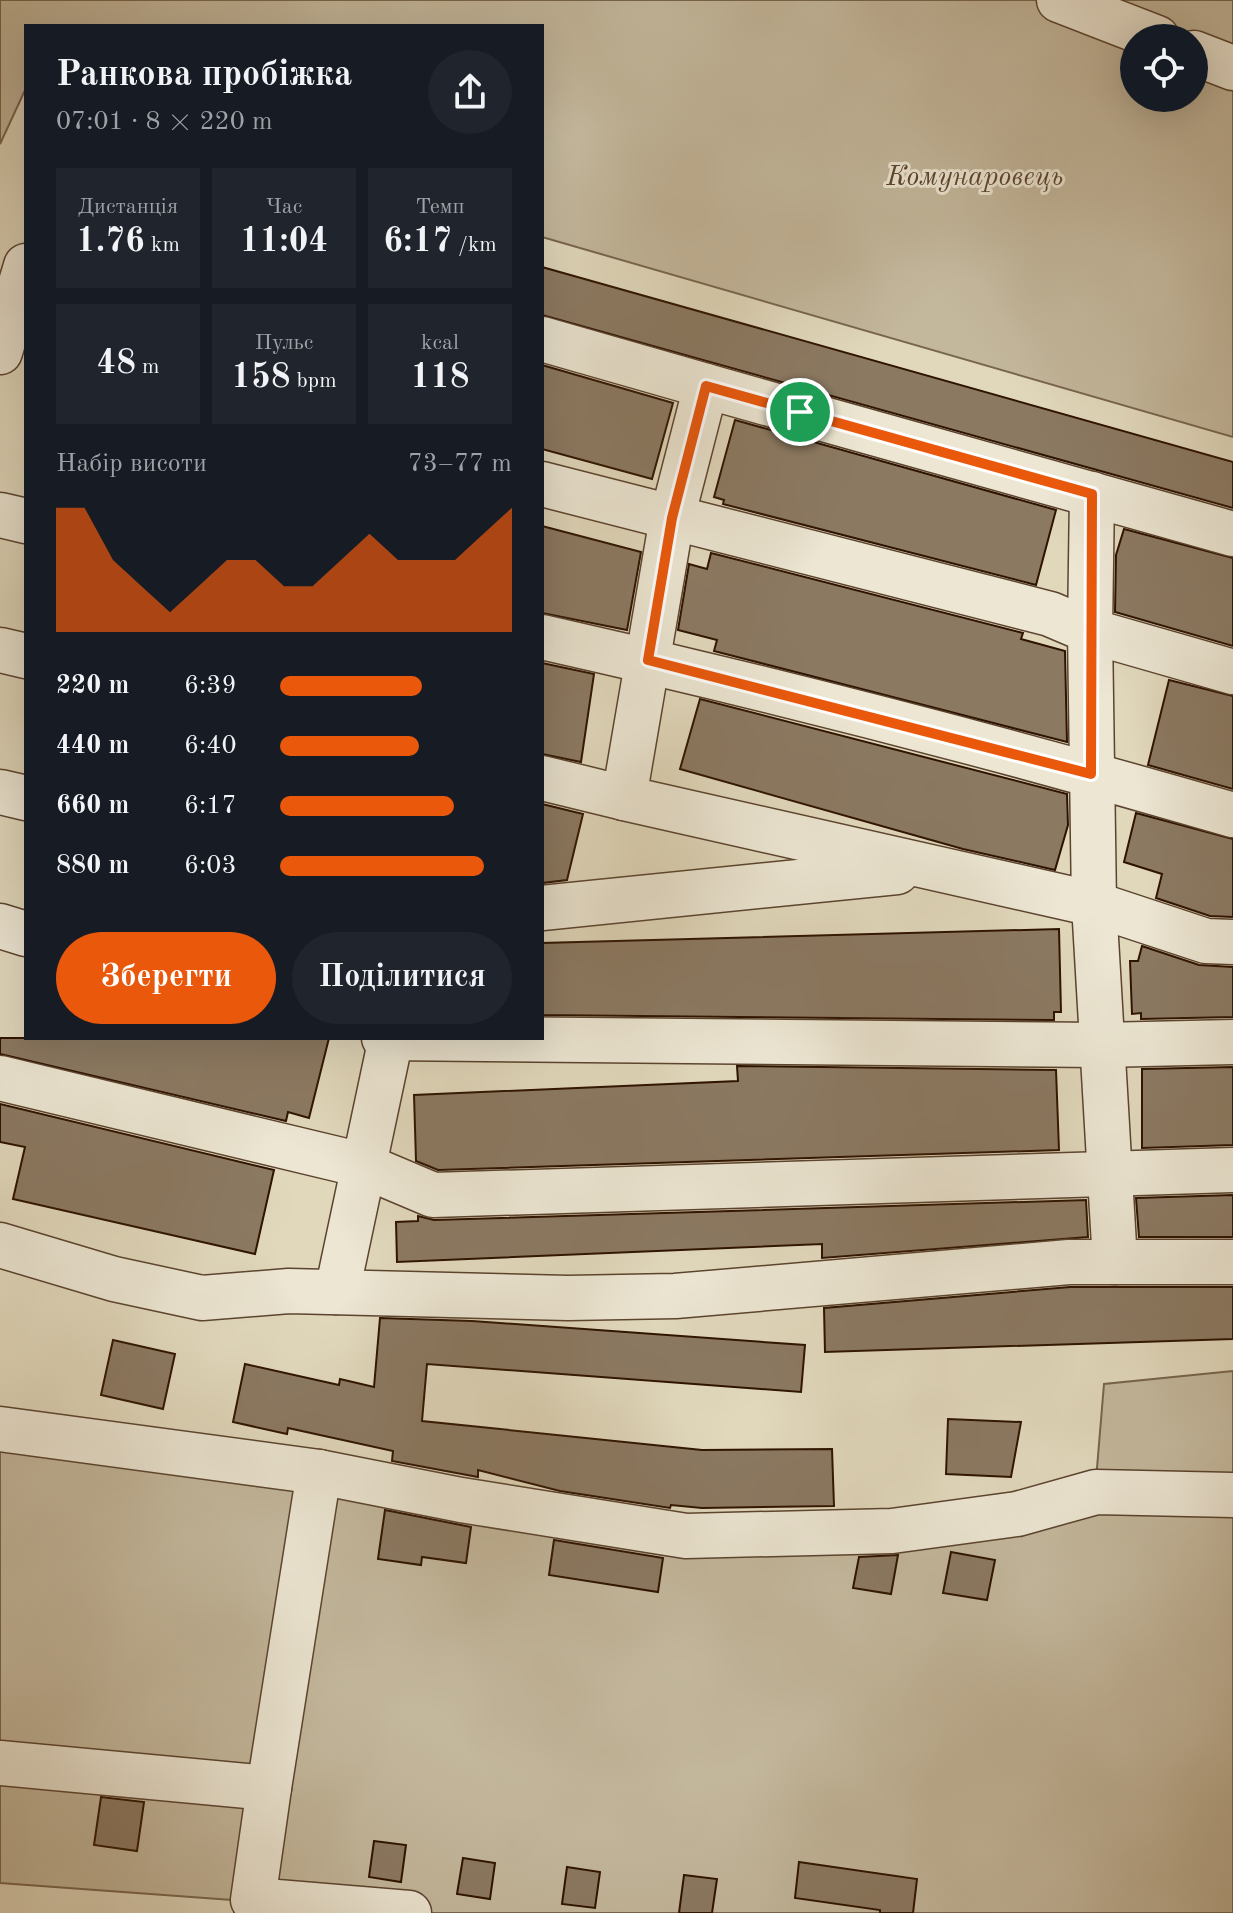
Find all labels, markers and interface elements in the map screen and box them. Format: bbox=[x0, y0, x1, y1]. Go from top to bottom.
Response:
map controls bbox=[1120, 24, 1208, 112]
button: locate bbox=[1120, 24, 1208, 112]
button: share bbox=[428, 50, 512, 134]
text: Ранкова пробіжка bbox=[56, 58, 352, 94]
text: 07:01 · 8 × 220 m bbox=[56, 109, 273, 135]
park label: Комунаровець bbox=[886, 164, 1063, 192]
text: Дистанція bbox=[78, 196, 178, 218]
text: Час bbox=[266, 196, 302, 218]
text: Темп bbox=[415, 196, 465, 218]
text: 1.76 bbox=[76, 225, 145, 259]
text: 11:04 bbox=[240, 225, 328, 259]
text: 6:17 bbox=[383, 225, 452, 259]
text: km bbox=[145, 234, 180, 256]
text: /km bbox=[452, 234, 497, 256]
text: Пульс bbox=[255, 332, 313, 354]
text: kcal bbox=[421, 332, 459, 354]
text: 48 bbox=[96, 347, 136, 381]
text: m bbox=[136, 356, 160, 378]
text: 158 bbox=[231, 361, 290, 395]
text: 118 bbox=[410, 361, 470, 395]
text: bpm bbox=[290, 370, 337, 392]
pin bbox=[766, 378, 834, 446]
icon: arrive bbox=[778, 390, 822, 434]
text: Набір висоти bbox=[56, 451, 207, 477]
text: 73–77 m bbox=[408, 451, 512, 477]
text: 220 m bbox=[56, 673, 129, 699]
text: 6:39 bbox=[184, 673, 237, 699]
text: 440 m bbox=[56, 733, 129, 759]
text: 6:40 bbox=[184, 733, 237, 759]
text: 660 m bbox=[56, 793, 129, 819]
text: 6:17 bbox=[184, 793, 237, 819]
text: 880 m bbox=[56, 853, 129, 879]
text: 6:03 bbox=[184, 853, 237, 879]
button: Зберегти bbox=[56, 932, 276, 1024]
button: Поділитися bbox=[292, 932, 512, 1024]

